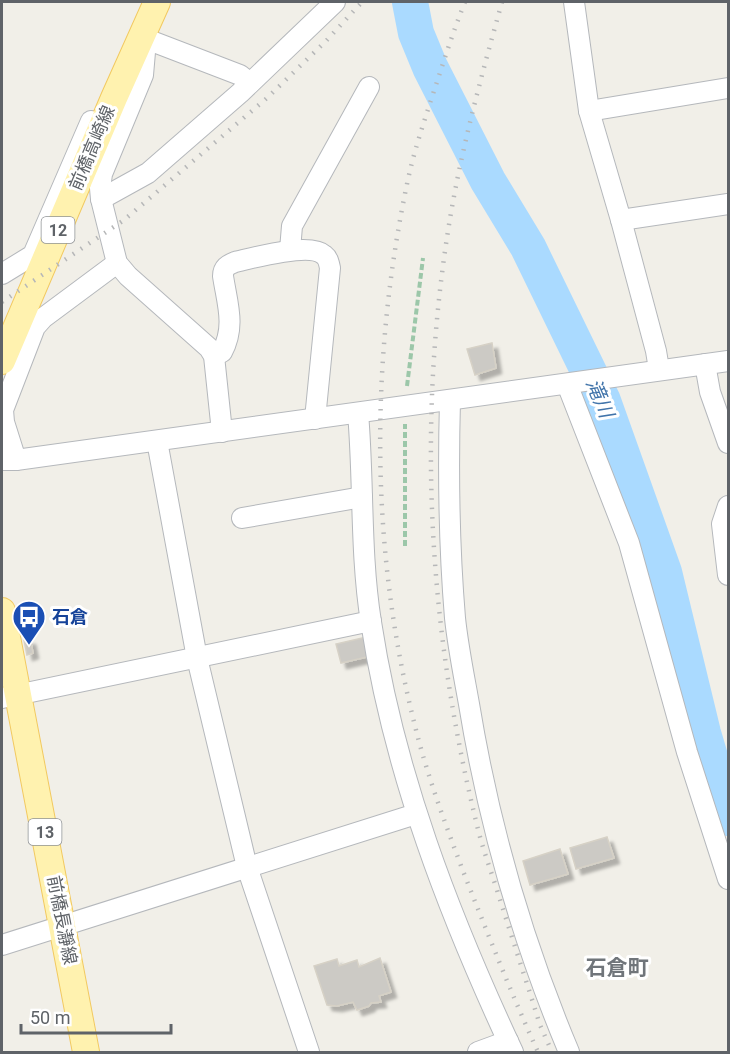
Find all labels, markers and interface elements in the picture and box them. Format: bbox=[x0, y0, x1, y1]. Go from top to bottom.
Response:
street label: 前橋高崎線 bbox=[64, 102, 119, 193]
road number: 12 bbox=[42, 217, 74, 243]
water label: 滝川 bbox=[581, 375, 620, 423]
bus stop icon: 石倉 bbox=[11, 599, 47, 646]
place label: 石倉 bbox=[52, 606, 88, 627]
road number: 13 bbox=[28, 819, 62, 845]
street label: 前橋長瀞線 bbox=[44, 874, 81, 966]
district label: 石倉町 bbox=[586, 956, 649, 980]
scale bar bbox=[21, 997, 171, 1035]
text: 50 m bbox=[30, 1007, 70, 1028]

